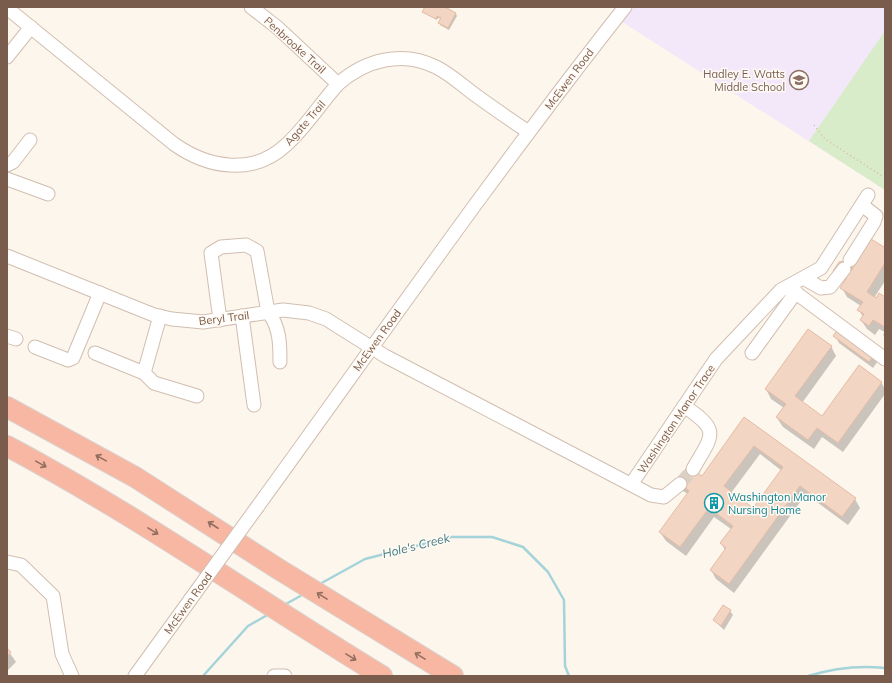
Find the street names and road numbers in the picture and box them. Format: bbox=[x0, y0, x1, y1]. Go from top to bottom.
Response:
street label: Penbrooke Trail bbox=[261, 14, 329, 76]
street label: McEwen Road bbox=[541, 46, 597, 112]
street label: Agate Trail bbox=[282, 97, 328, 149]
street label: McEwen Road bbox=[350, 306, 404, 374]
street label: Beryl Trail bbox=[198, 308, 250, 328]
street label: Washington Manor Trace bbox=[634, 362, 718, 476]
street label: McEwen Road bbox=[161, 569, 215, 637]

